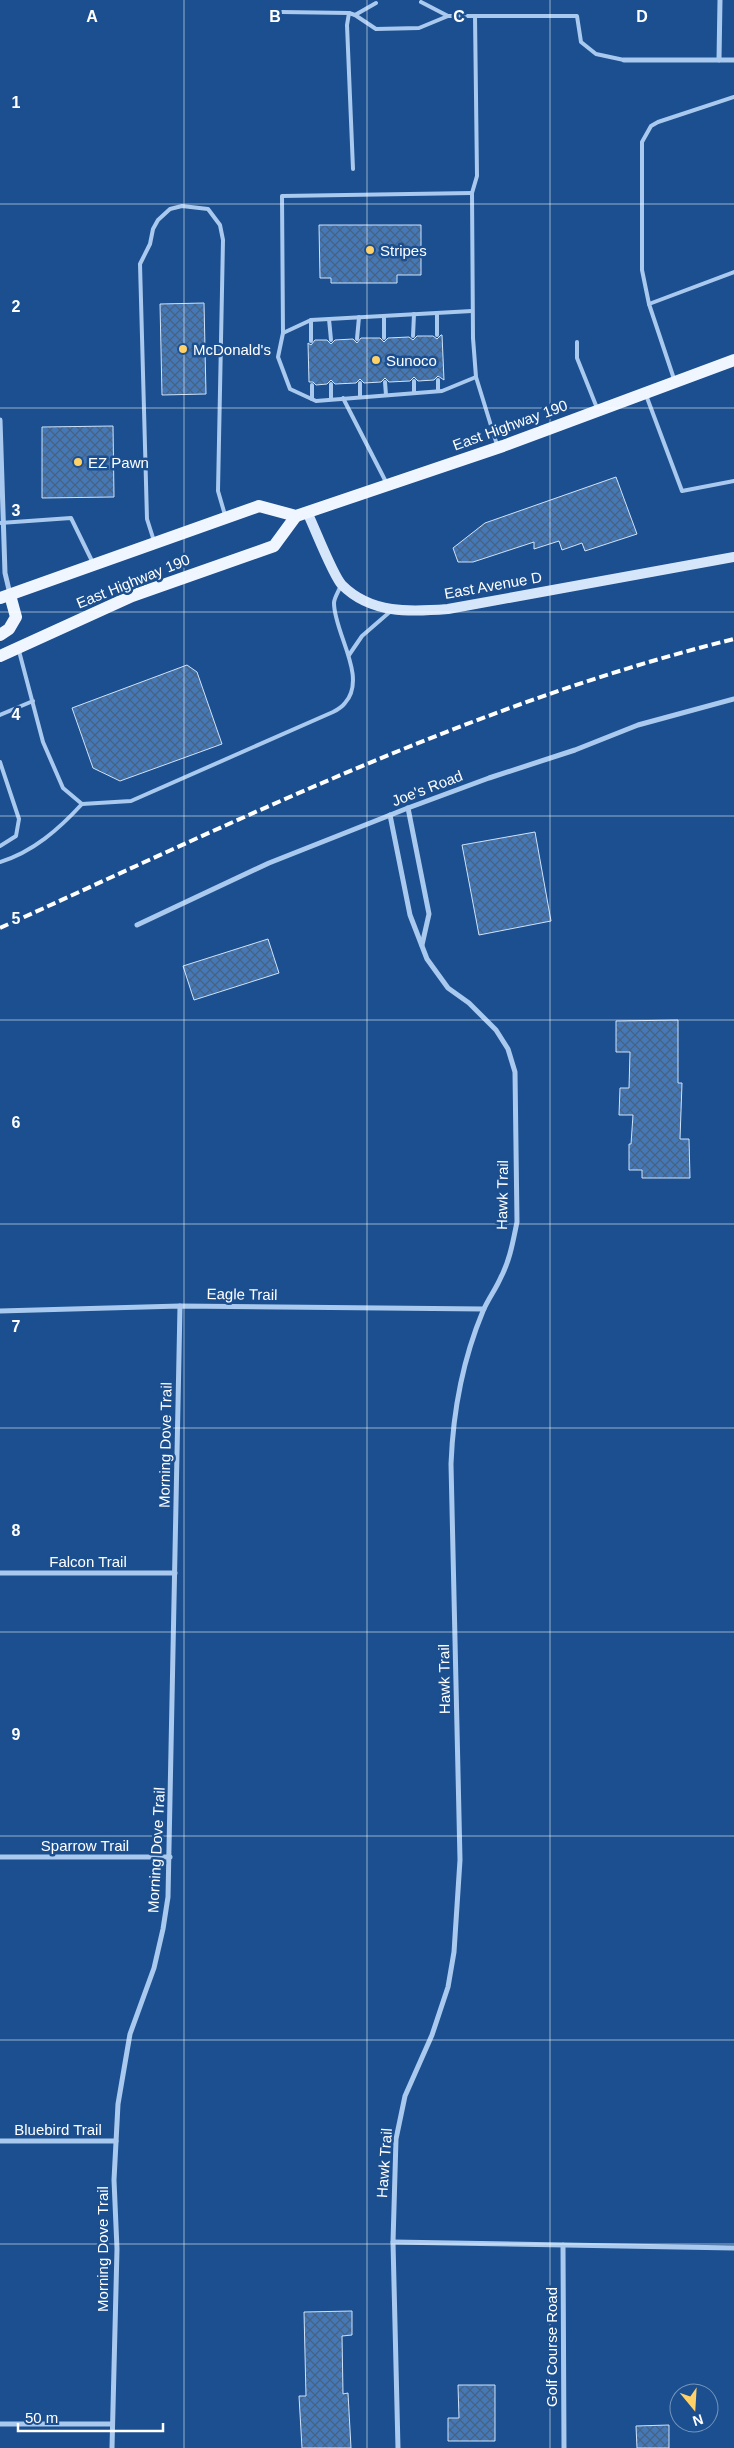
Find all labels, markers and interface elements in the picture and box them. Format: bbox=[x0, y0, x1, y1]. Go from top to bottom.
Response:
text: A bbox=[86, 8, 98, 25]
text: B bbox=[269, 8, 281, 25]
text: C bbox=[453, 8, 465, 25]
text: D bbox=[636, 8, 648, 25]
text: 1 bbox=[12, 94, 21, 111]
place label: Stripes bbox=[380, 242, 427, 259]
marker: Stripes bbox=[364, 244, 376, 256]
text: 2 bbox=[12, 298, 21, 315]
place label: McDonald's bbox=[193, 341, 271, 358]
marker: McDonald's bbox=[177, 343, 189, 355]
place label: Sunoco bbox=[386, 352, 437, 369]
marker: Sunoco bbox=[370, 354, 382, 366]
street label: East Highway 190 bbox=[450, 396, 570, 454]
place label: EZ Pawn bbox=[88, 454, 149, 471]
marker: EZ Pawn bbox=[72, 456, 84, 468]
text: 3 bbox=[12, 502, 21, 519]
street label: East Highway 190 bbox=[74, 550, 192, 612]
street label: East Avenue D bbox=[443, 568, 543, 602]
text: 4 bbox=[12, 706, 21, 723]
street label: Joe's Road bbox=[389, 767, 465, 809]
text: 5 bbox=[12, 910, 21, 927]
text: 6 bbox=[12, 1114, 21, 1131]
street label: Hawk Trail bbox=[493, 1160, 511, 1230]
street label: Eagle Trail bbox=[206, 1285, 278, 1303]
text: 7 bbox=[12, 1318, 21, 1335]
street label: Morning Dove Trail bbox=[155, 1382, 175, 1508]
text: 8 bbox=[12, 1522, 21, 1539]
street label: Falcon Trail bbox=[49, 1553, 127, 1570]
street label: Hawk Trail bbox=[435, 1644, 453, 1714]
text: 9 bbox=[12, 1726, 21, 1743]
street label: Morning Dove Trail bbox=[144, 1787, 168, 1913]
street label: Sparrow Trail bbox=[41, 1837, 129, 1854]
street label: Bluebird Trail bbox=[14, 2121, 102, 2138]
street label: Hawk Trail bbox=[373, 2127, 395, 2199]
street label: Morning Dove Trail bbox=[94, 2186, 111, 2312]
street label: Golf Course Road bbox=[543, 2287, 560, 2407]
north arrow bbox=[669, 2383, 719, 2433]
scale bar bbox=[18, 2400, 162, 2432]
text: 50 m bbox=[25, 2409, 58, 2426]
text: N bbox=[691, 2411, 705, 2430]

